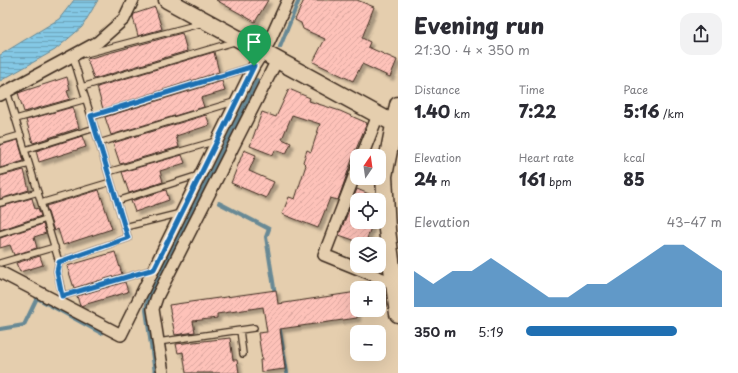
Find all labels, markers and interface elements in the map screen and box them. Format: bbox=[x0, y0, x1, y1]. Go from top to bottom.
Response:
text: Evening run bbox=[414, 8, 544, 41]
button: share bbox=[680, 13, 722, 55]
pin bbox=[237, 25, 271, 66]
icon: arrive bbox=[243, 31, 265, 53]
text: 21:30 · 4 × 350 m bbox=[414, 40, 530, 59]
text: Distance bbox=[414, 81, 460, 98]
text: Time bbox=[519, 81, 545, 98]
text: Pace bbox=[623, 81, 648, 98]
text: 1.40 bbox=[414, 98, 450, 124]
text: 7:22 bbox=[519, 98, 556, 124]
text: 5:16 bbox=[623, 98, 659, 124]
text: km bbox=[450, 105, 470, 122]
text: /km bbox=[659, 105, 684, 122]
north arrow bbox=[350, 149, 386, 185]
map controls bbox=[350, 149, 386, 361]
text: Elevation bbox=[414, 149, 461, 166]
text: Heart rate bbox=[519, 149, 574, 166]
text: kcal bbox=[623, 149, 645, 166]
text: 24 bbox=[414, 166, 437, 192]
text: 161 bbox=[519, 166, 545, 192]
text: 85 bbox=[623, 166, 645, 192]
text: m bbox=[437, 173, 451, 190]
text: bpm bbox=[545, 173, 572, 190]
button: locate bbox=[350, 193, 386, 229]
text: Elevation bbox=[414, 212, 470, 231]
text: 43–47 m bbox=[667, 212, 722, 231]
button: layers bbox=[350, 237, 386, 273]
button: + bbox=[350, 281, 386, 317]
text: 350 m bbox=[414, 322, 456, 341]
text: 5:19 bbox=[478, 322, 504, 341]
button: − bbox=[350, 325, 386, 361]

